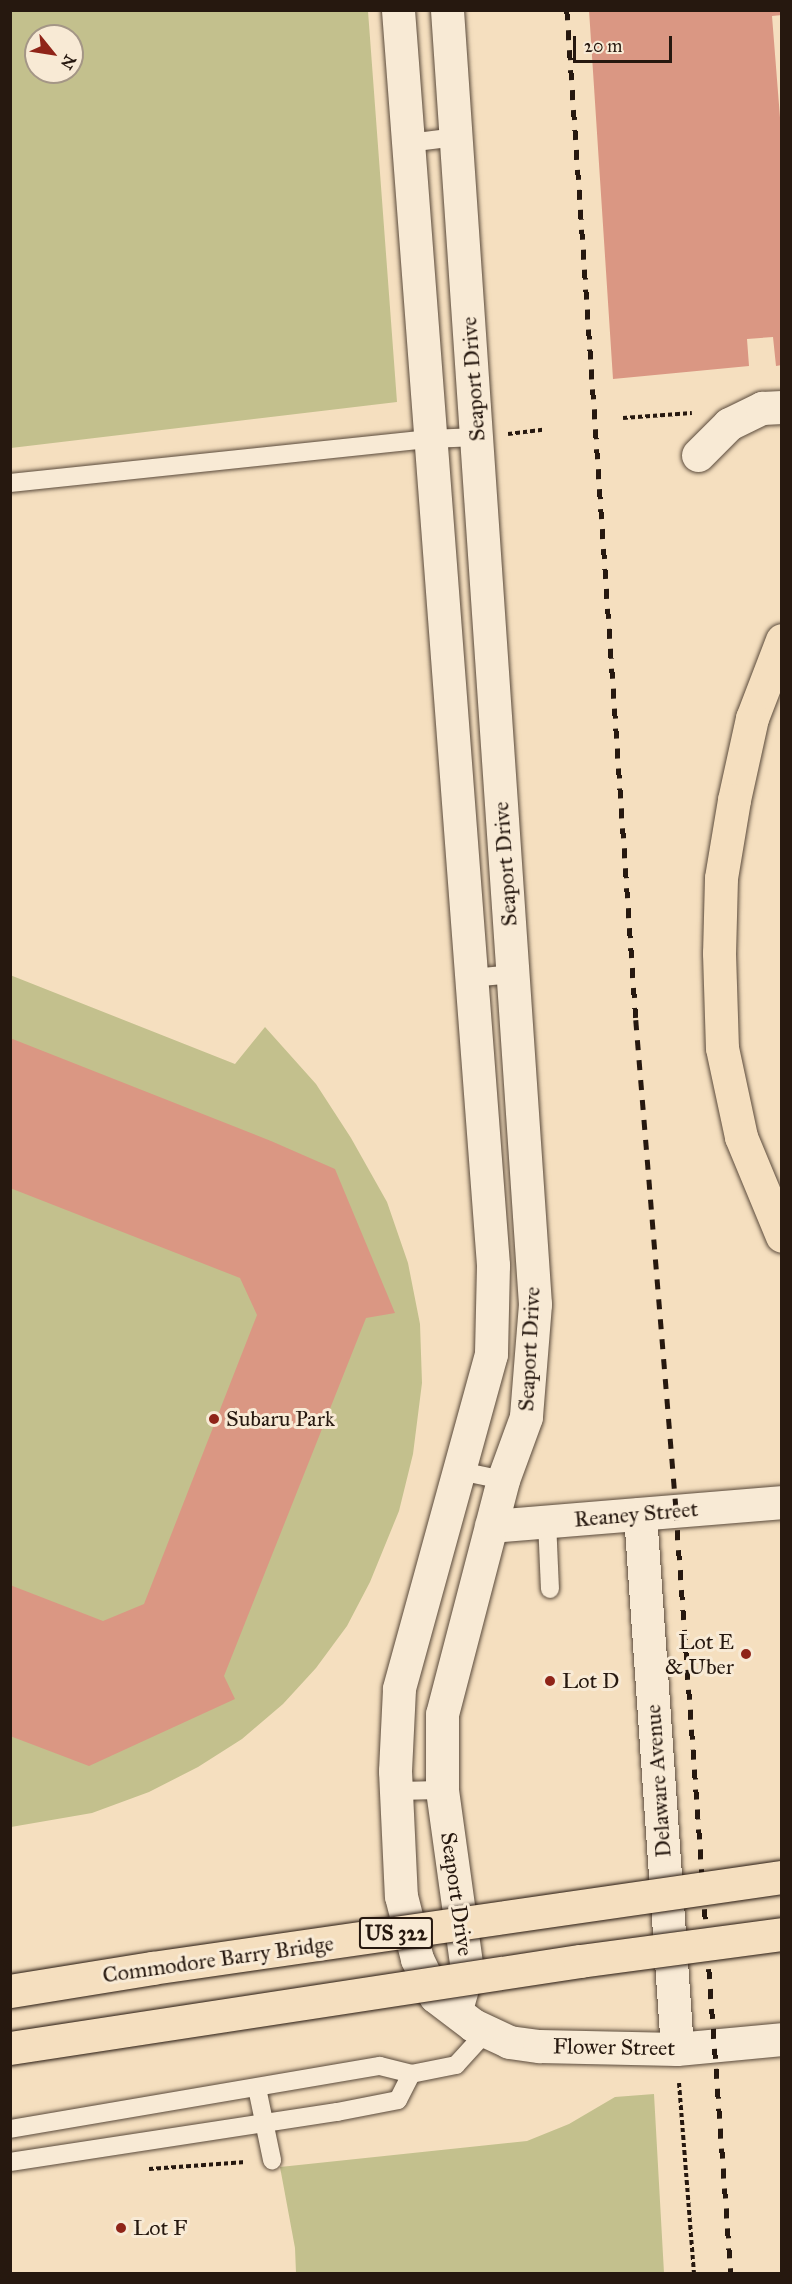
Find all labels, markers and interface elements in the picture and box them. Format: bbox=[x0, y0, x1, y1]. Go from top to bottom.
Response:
north arrow bbox=[24, 24, 84, 84]
scale bar bbox=[576, 24, 675, 62]
text: 20 m bbox=[584, 35, 622, 57]
text: N bbox=[57, 52, 80, 73]
street label: Seaport Drive bbox=[455, 316, 491, 442]
street label: Seaport Drive bbox=[487, 801, 523, 927]
street label: Seaport Drive bbox=[513, 1286, 545, 1412]
place label: Subaru Park bbox=[226, 1406, 335, 1432]
marker: Subaru Park bbox=[207, 1412, 221, 1426]
street label: Reaney Street bbox=[573, 1495, 699, 1533]
place label: Lot E & Uber bbox=[665, 1628, 734, 1680]
marker: Lot E & Uber bbox=[739, 1647, 753, 1661]
place label: Lot D bbox=[562, 1668, 619, 1694]
marker: Lot D bbox=[543, 1674, 557, 1688]
street label: Delaware Avenue bbox=[639, 1704, 677, 1858]
street label: Seaport Drive bbox=[435, 1830, 479, 1958]
road number: US 322 bbox=[358, 1915, 434, 1951]
street label: Commodore Barry Bridge bbox=[101, 1930, 335, 1988]
street label: Flower Street bbox=[553, 2033, 675, 2061]
place label: Lot F bbox=[133, 2215, 187, 2241]
marker: Lot F bbox=[114, 2221, 128, 2235]

